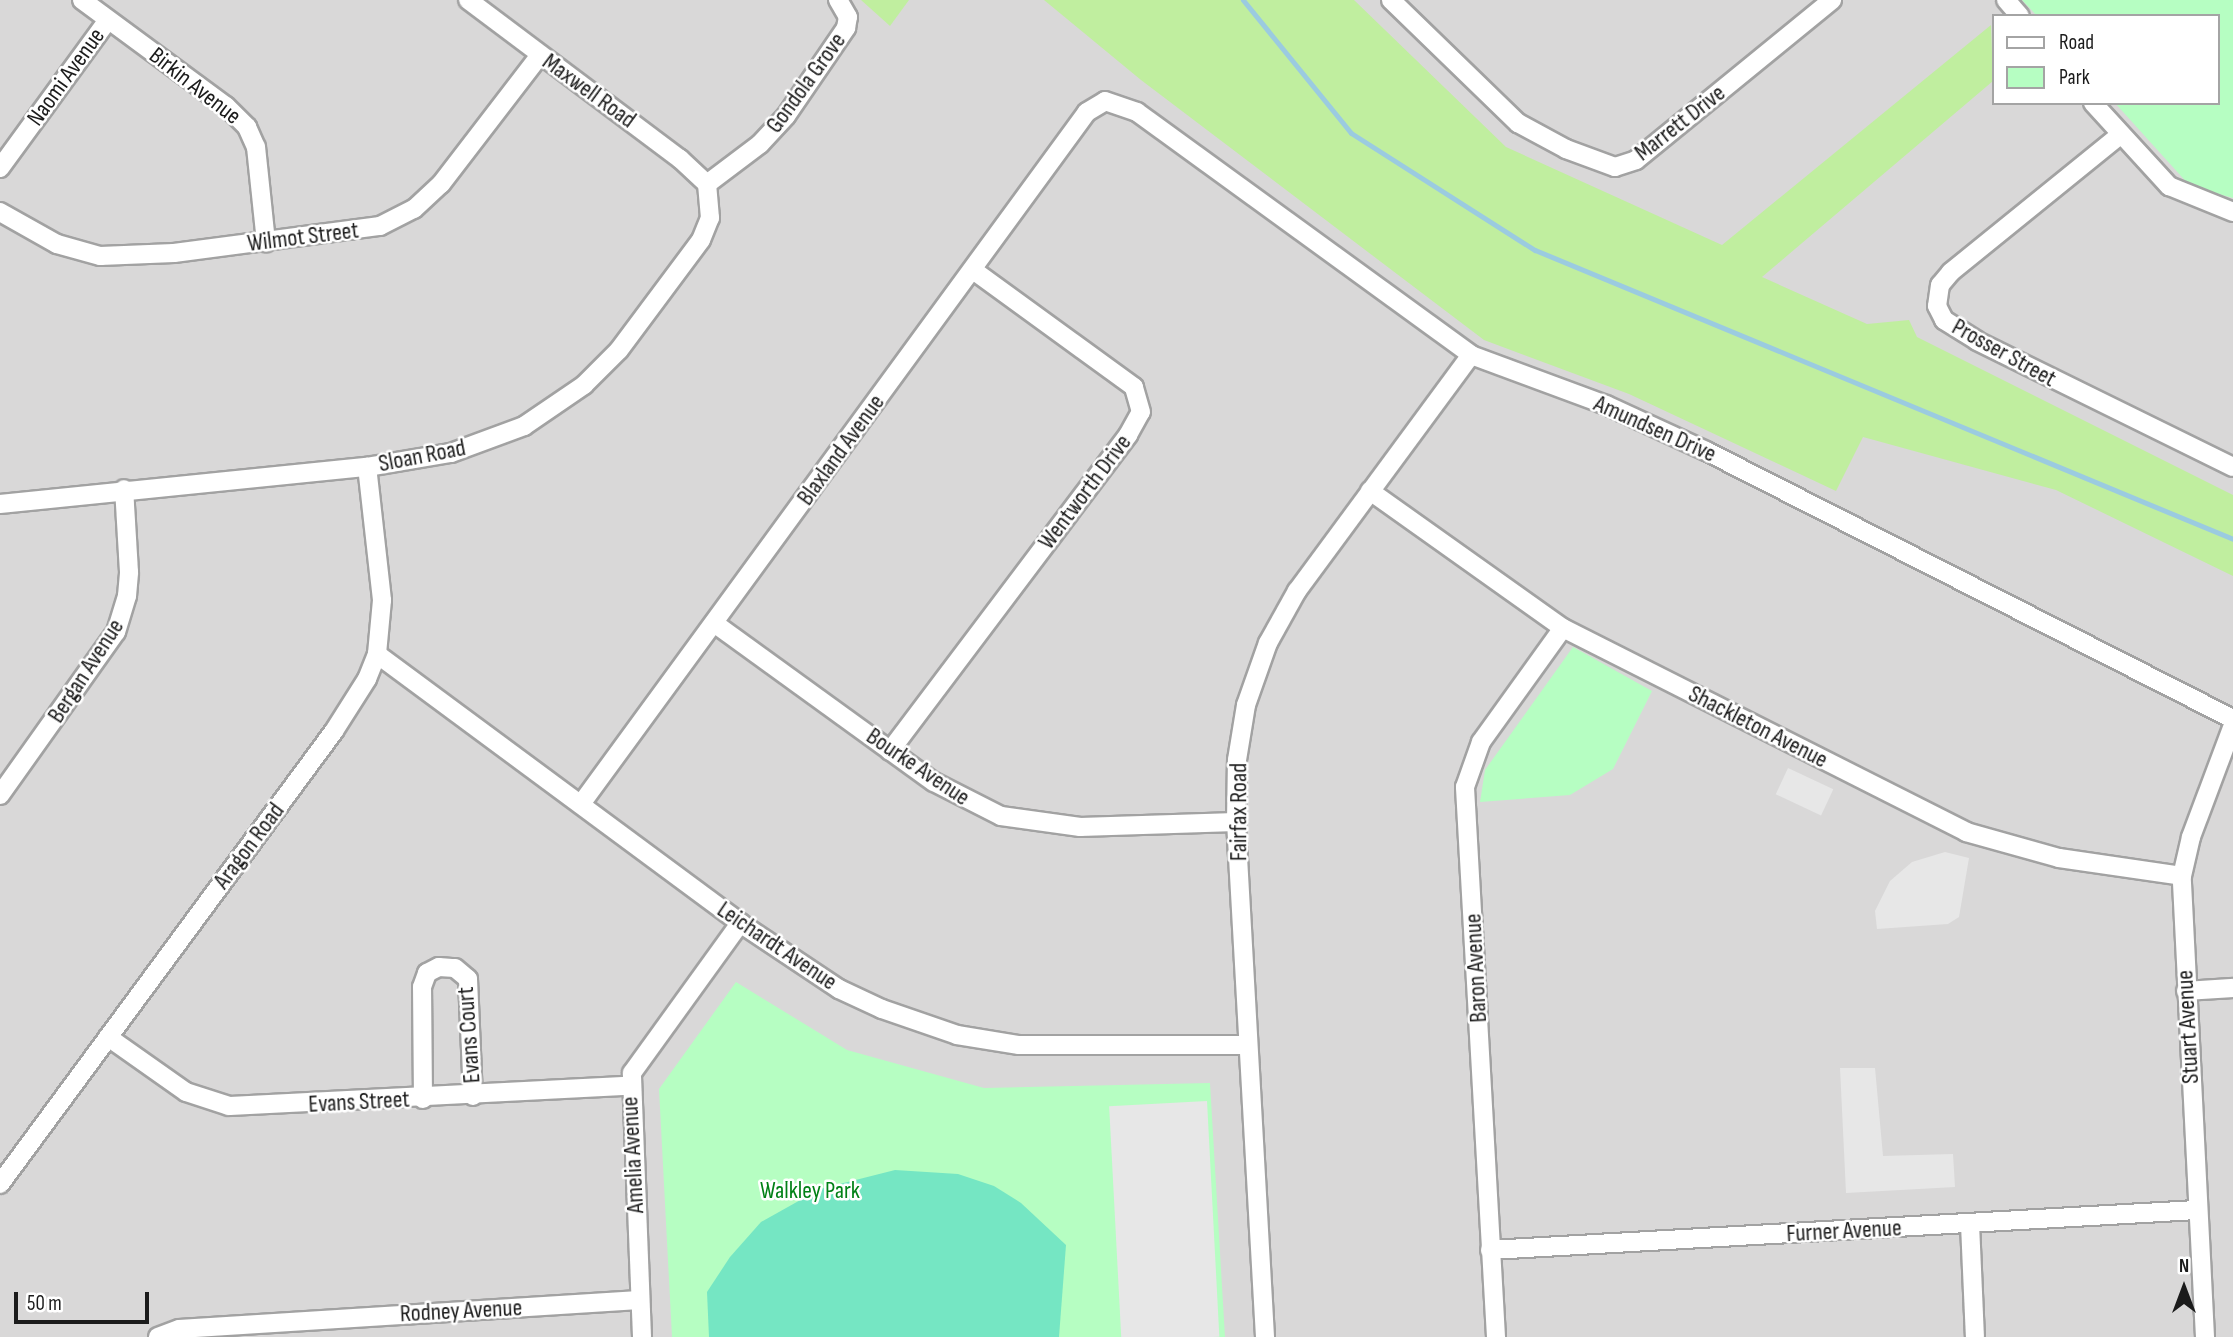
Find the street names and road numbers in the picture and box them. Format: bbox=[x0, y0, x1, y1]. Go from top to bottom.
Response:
street label: Naomi Avenue bbox=[21, 22, 111, 132]
street label: Gondola Grove bbox=[760, 27, 852, 139]
street label: Birkin Avenue bbox=[143, 41, 247, 131]
street label: Maxwell Road bbox=[537, 48, 641, 134]
street label: Marrett Drive bbox=[1629, 79, 1731, 167]
street label: Wilmot Street bbox=[246, 216, 360, 258]
street label: Prosser Street bbox=[1947, 313, 2061, 393]
street label: Blaxland Avenue bbox=[791, 389, 891, 511]
street label: Amundsen Drive bbox=[1589, 389, 1721, 469]
street label: Wentworth Drive bbox=[1032, 429, 1138, 555]
street label: Sloan Road bbox=[376, 433, 468, 479]
street label: Bergan Avenue bbox=[42, 614, 130, 728]
street label: Shackleton Avenue bbox=[1684, 680, 1832, 774]
street label: Bourke Avenue bbox=[861, 722, 975, 812]
street label: Fairfax Road bbox=[1225, 763, 1253, 861]
street label: Aragon Road bbox=[207, 797, 291, 895]
street label: Leichardt Avenue bbox=[712, 895, 842, 997]
street label: Baron Avenue bbox=[1459, 913, 1493, 1023]
street label: Stuart Avenue bbox=[2171, 969, 2205, 1085]
street label: Evans Court bbox=[451, 986, 487, 1084]
street label: Evans Street bbox=[308, 1085, 410, 1119]
street label: Amelia Avenue bbox=[616, 1096, 650, 1214]
street label: Furner Avenue bbox=[1786, 1214, 1902, 1248]
street label: Rodney Avenue bbox=[399, 1293, 523, 1329]

